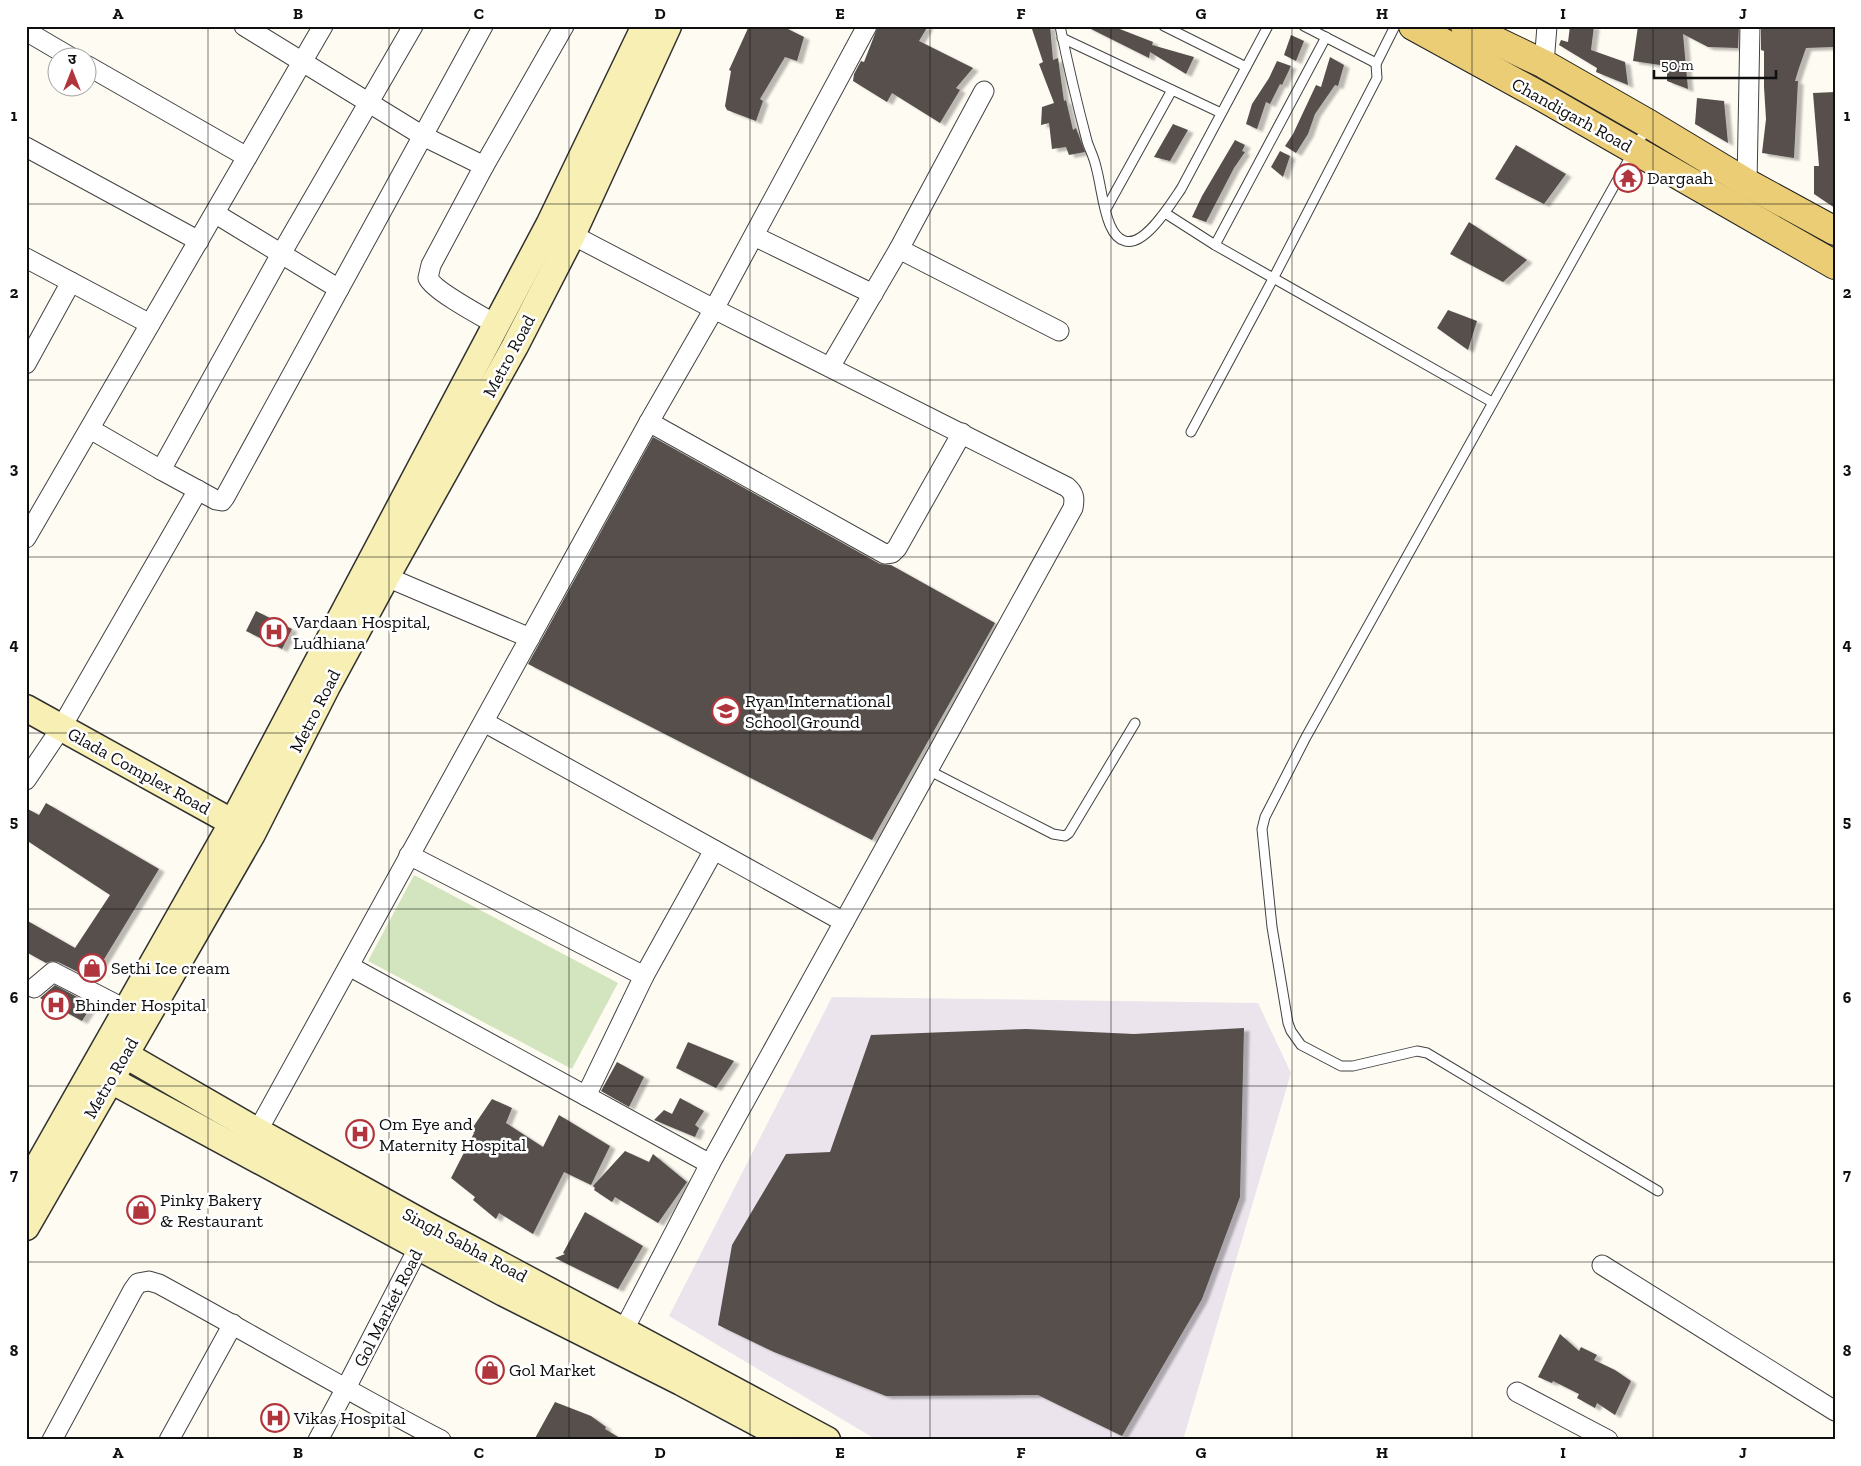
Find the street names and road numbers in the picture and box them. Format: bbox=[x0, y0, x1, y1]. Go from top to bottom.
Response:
street label: Chandigarh Road bbox=[1508, 73, 1636, 157]
street label: Metro Road bbox=[478, 311, 540, 401]
street label: Metro Road bbox=[285, 666, 345, 756]
street label: Glada Complex Road bbox=[64, 723, 214, 819]
street label: Metro Road bbox=[79, 1033, 143, 1123]
street label: Singh Sabha Road bbox=[399, 1203, 531, 1287]
street label: Gol Market Road bbox=[349, 1245, 427, 1371]

